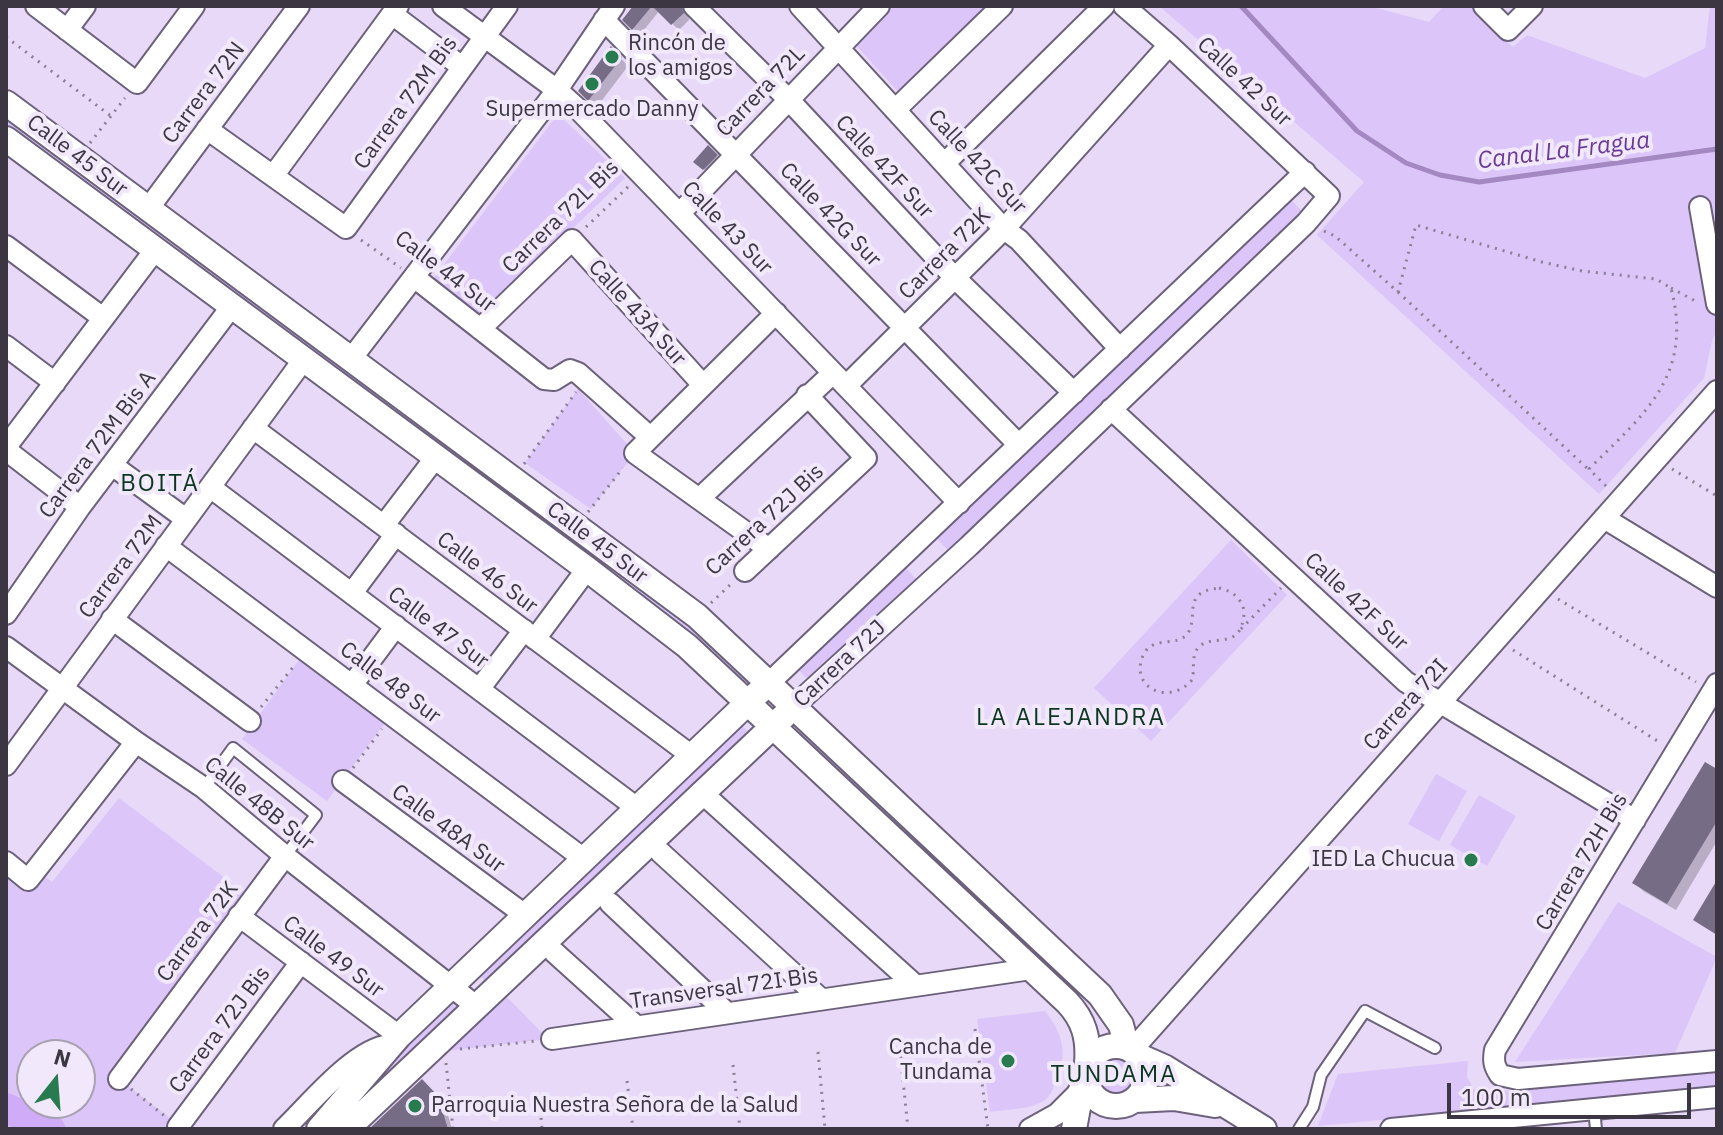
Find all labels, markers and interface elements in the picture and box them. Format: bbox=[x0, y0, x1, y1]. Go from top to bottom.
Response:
street label: Carrera 72M Bis bbox=[349, 31, 463, 175]
place label: Rincón de los amigos bbox=[628, 31, 733, 82]
street label: Calle 42 Sur bbox=[1191, 32, 1297, 132]
street label: Carrera 72N bbox=[157, 37, 251, 149]
street label: Carrera 72L bbox=[711, 41, 811, 143]
marker: Rincón de los amigos bbox=[603, 48, 621, 66]
marker: Supermercado Danny bbox=[583, 75, 601, 93]
place label: Supermercado Danny bbox=[486, 97, 698, 123]
street label: Calle 42C Sur bbox=[922, 104, 1032, 220]
street label: Calle 45 Sur bbox=[21, 110, 133, 202]
street label: Calle 42F Sur bbox=[829, 110, 939, 224]
water label: Canal La Fragua bbox=[1476, 126, 1652, 176]
street label: Carrera 72L Bis bbox=[497, 155, 625, 279]
street label: Calle 42G Sur bbox=[774, 157, 886, 273]
street label: Calle 43 Sur bbox=[676, 176, 778, 280]
street label: Carrera 72K bbox=[894, 203, 996, 305]
street label: Calle 44 Sur bbox=[389, 226, 501, 318]
street label: Calle 43A Sur bbox=[582, 255, 692, 371]
street label: Carrera 72M Bis A bbox=[34, 366, 162, 524]
street label: Carrera 72J Bis bbox=[700, 459, 830, 581]
district label: BOITÁ bbox=[120, 470, 200, 498]
street label: Calle 45 Sur bbox=[541, 497, 653, 589]
street label: Carrera 72M bbox=[74, 510, 168, 624]
street label: Calle 46 Sur bbox=[431, 527, 543, 619]
street label: Calle 42F Sur bbox=[1299, 547, 1413, 657]
street label: Calle 47 Sur bbox=[382, 582, 494, 674]
street label: Carrera 72J bbox=[789, 615, 891, 713]
street label: Calle 48 Sur bbox=[334, 637, 446, 729]
street label: Carrera 72I bbox=[1358, 654, 1454, 756]
district label: LA ALEJANDRA bbox=[976, 704, 1166, 732]
street label: Calle 48B Sur bbox=[199, 752, 319, 856]
street label: Calle 48A Sur bbox=[386, 779, 510, 879]
street label: Carrera 72H Bis bbox=[1530, 788, 1634, 936]
place label: IED La Chucua bbox=[1312, 847, 1455, 873]
marker: IED La Chucua bbox=[1462, 851, 1480, 869]
street label: Carrera 72K bbox=[152, 877, 244, 987]
street label: Calle 49 Sur bbox=[277, 911, 389, 1003]
street label: Carrera 72J Bis bbox=[164, 961, 276, 1099]
street label: Transversal 72I Bis bbox=[628, 963, 820, 1015]
place label: Cancha de Tundama bbox=[889, 1035, 992, 1086]
north arrow bbox=[16, 1039, 96, 1119]
text: N bbox=[51, 1041, 74, 1074]
marker: Cancha de Tundama bbox=[999, 1052, 1017, 1070]
district label: TUNDAMA bbox=[1050, 1061, 1178, 1089]
scale bar bbox=[1451, 1067, 1695, 1117]
text: 100 m bbox=[1461, 1081, 1531, 1113]
place label: Parroquia Nuestra Señora de la Salud bbox=[431, 1093, 799, 1119]
marker: Parroquia Nuestra Señora de la Salud bbox=[406, 1097, 424, 1115]

